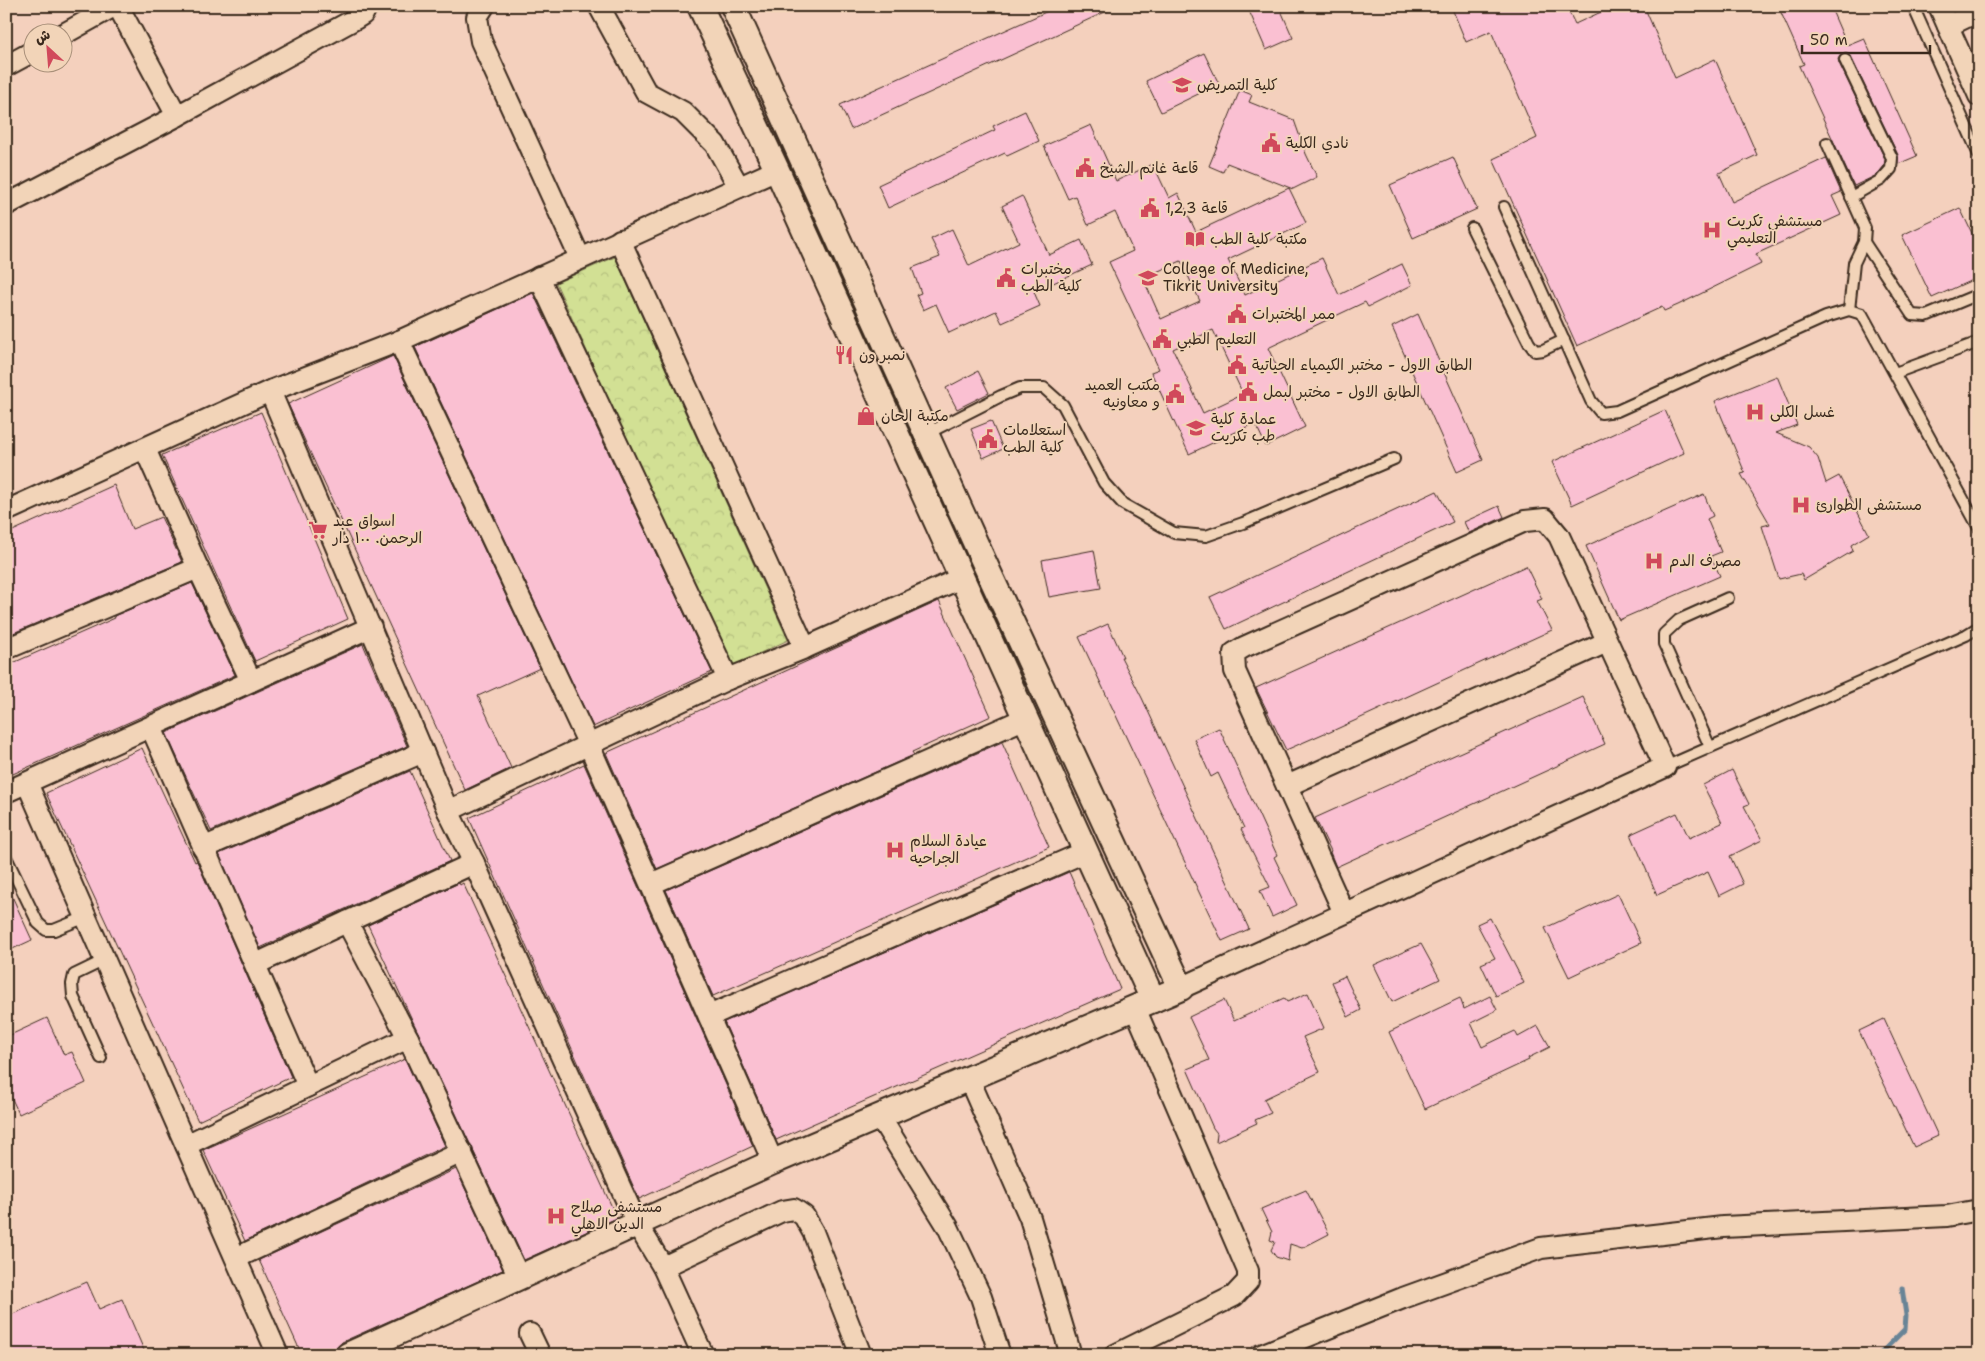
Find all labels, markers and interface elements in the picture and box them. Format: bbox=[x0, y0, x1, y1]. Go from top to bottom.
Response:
north arrow bbox=[22, 22, 72, 72]
scale bar bbox=[1802, 22, 1930, 54]
text: ش bbox=[31, 25, 53, 48]
text: 50 m bbox=[1810, 30, 1848, 50]
school or university icon: كلية التمريض bbox=[1171, 74, 1193, 96]
place label: كلية التمريض bbox=[1197, 75, 1278, 95]
public building icon: نادي الكلية bbox=[1260, 132, 1282, 154]
place label: نادي الكلية bbox=[1286, 133, 1349, 154]
public building icon: قاعة غانم الشيخ bbox=[1074, 157, 1096, 179]
place label: قاعة غانم الشيخ bbox=[1100, 158, 1199, 180]
public building icon: قاعة 1,2,3 bbox=[1139, 197, 1161, 219]
place label: قاعة 1,2,3 bbox=[1165, 198, 1228, 218]
place label: مستشفى تكريت التعليمي bbox=[1727, 211, 1823, 251]
hospital icon: مستشفى تكريت التعليمي bbox=[1701, 219, 1723, 241]
library icon: مكتبة كلية الطب bbox=[1184, 228, 1206, 250]
place label: مكتبة كلية الطب bbox=[1210, 229, 1307, 249]
place label: مختبرات كلية الطب bbox=[1021, 259, 1082, 296]
place label: College of Medicine, Tikrit University bbox=[1163, 259, 1309, 296]
public building icon: مختبرات كلية الطب bbox=[995, 267, 1017, 289]
school or university icon: College of Medicine, Tikrit University bbox=[1137, 267, 1159, 289]
public building icon: ممر المختبرات bbox=[1226, 303, 1248, 325]
place label: ممر المختبرات bbox=[1252, 304, 1335, 324]
public building icon: التعليم الطبي bbox=[1151, 328, 1173, 350]
place label: التعليم الطبي bbox=[1177, 329, 1256, 352]
restaurant icon: نمبر ون bbox=[833, 344, 855, 366]
place label: نمبر ون bbox=[859, 345, 905, 365]
public building icon: الطابق الاول - مختبر الكيمياء الحياتية bbox=[1226, 354, 1248, 376]
place label: الطابق الاول - مختبر الكيمياء الحياتية bbox=[1252, 355, 1472, 375]
place label: مكتب العميد و معاونيه bbox=[1085, 375, 1160, 412]
public building icon: الطابق الاول - مختبر لبمل bbox=[1237, 381, 1259, 403]
place label: الطابق الاول - مختبر لبمل bbox=[1263, 382, 1420, 402]
public building icon: مكتب العميد و معاونيه bbox=[1164, 383, 1186, 405]
hospital icon: غسل الكلى bbox=[1744, 401, 1766, 423]
place label: غسل الكلى bbox=[1770, 402, 1835, 422]
shop icon: مكتبة الحان bbox=[855, 405, 877, 427]
place label: مكتبة الحان bbox=[881, 406, 949, 426]
place label: عمادة كلية طب تكريت bbox=[1211, 409, 1277, 446]
school or university icon: عمادة كلية طب تكريت bbox=[1185, 417, 1207, 439]
place label: استعلامات كلية الطب bbox=[1003, 420, 1066, 457]
public building icon: استعلامات كلية الطب bbox=[977, 428, 999, 450]
hospital icon: مستشفى الطوارئ bbox=[1790, 494, 1812, 516]
place label: مستشفى الطوارئ bbox=[1816, 495, 1922, 515]
place label: اسواق عبد الرحمن. ١٠٠ دار bbox=[332, 511, 422, 548]
supermarket icon: اسواق عبد الرحمن. ١٠٠ دار bbox=[307, 519, 329, 541]
hospital icon: مصرف الدم bbox=[1643, 550, 1665, 572]
place label: مصرف الدم bbox=[1669, 551, 1741, 573]
place label: عيادة السلام الجراحيه bbox=[910, 831, 987, 868]
hospital icon: عيادة السلام الجراحيه bbox=[884, 839, 906, 861]
place label: مستشفى صلاح الدين الاهلي bbox=[571, 1197, 662, 1237]
hospital icon: مستشفى صلاح الدين الاهلي bbox=[545, 1205, 567, 1227]

